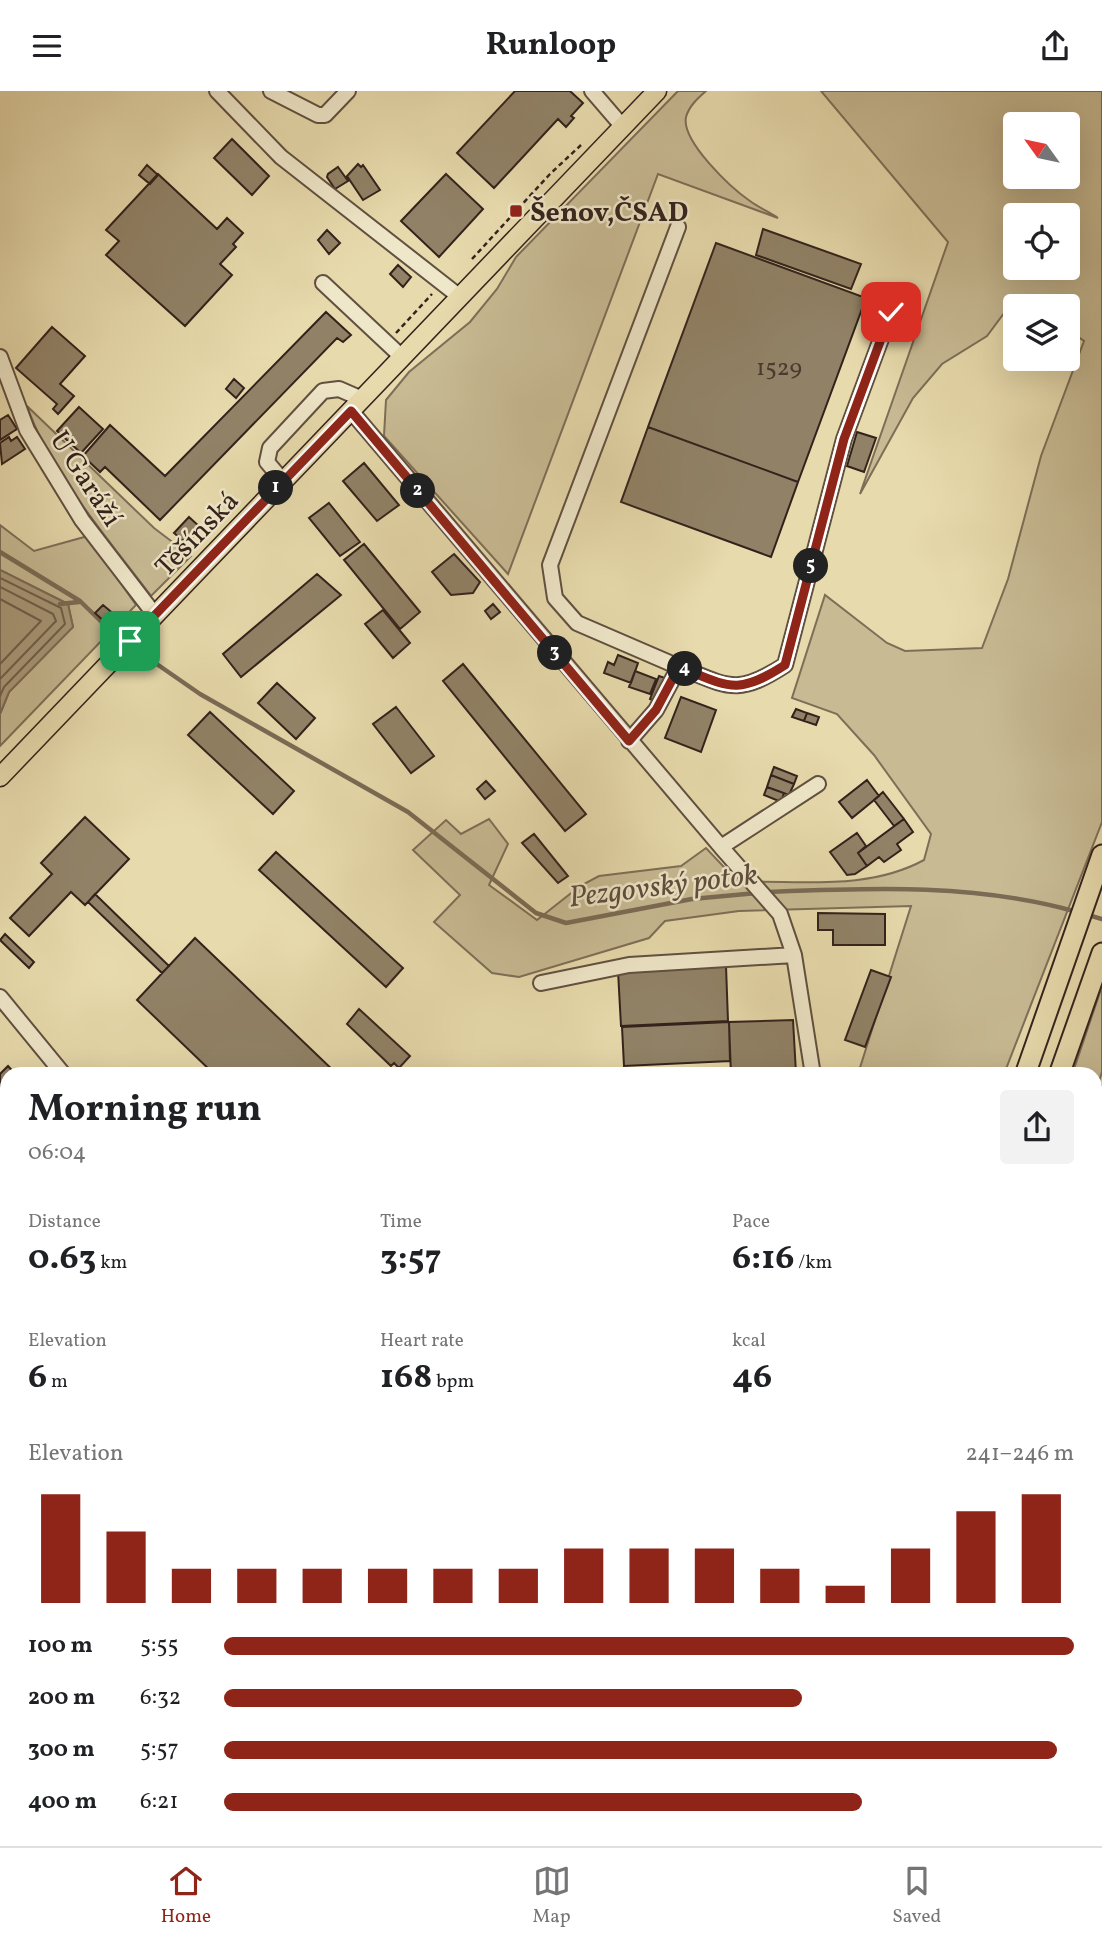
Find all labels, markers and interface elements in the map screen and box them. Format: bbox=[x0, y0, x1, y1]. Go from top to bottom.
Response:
text: Runloop bbox=[486, 24, 616, 68]
icon: menu bbox=[28, 27, 66, 65]
icon: share bbox=[1036, 27, 1074, 65]
north arrow bbox=[1003, 112, 1080, 189]
map controls bbox=[1003, 112, 1080, 371]
place label: Šenov,ČSAD bbox=[530, 194, 688, 233]
marker: Šenov,ČSAD bbox=[508, 203, 524, 219]
button: locate bbox=[1003, 203, 1080, 280]
pin bbox=[861, 282, 921, 342]
icon: check bbox=[872, 293, 910, 331]
button: layers bbox=[1003, 294, 1080, 371]
house number: 1529 bbox=[756, 352, 802, 386]
street label: U Garáží bbox=[39, 424, 131, 535]
pin: 1 bbox=[258, 471, 294, 505]
pin: 2 bbox=[400, 473, 436, 509]
text: 1 bbox=[272, 474, 279, 500]
text: 2 bbox=[413, 477, 422, 503]
street label: Těšínská bbox=[147, 483, 249, 586]
pin: 5 bbox=[794, 549, 828, 583]
text: 5 bbox=[806, 552, 815, 578]
pin bbox=[100, 611, 160, 671]
icon: arrive bbox=[111, 622, 149, 660]
pin: 3 bbox=[538, 635, 572, 671]
text: 3 bbox=[550, 639, 559, 665]
pin: 4 bbox=[668, 651, 702, 687]
text: 4 bbox=[679, 655, 690, 681]
water label: Pezgovský potok bbox=[566, 855, 760, 919]
text: Morning run bbox=[28, 1084, 262, 1137]
button: share bbox=[1000, 1090, 1074, 1164]
text: 06:04 bbox=[28, 1137, 86, 1169]
text: Distance bbox=[28, 1209, 101, 1235]
text: Time bbox=[380, 1209, 422, 1235]
text: Pace bbox=[732, 1209, 770, 1235]
text: 0.63 bbox=[28, 1235, 96, 1283]
text: 3:57 bbox=[380, 1235, 441, 1283]
text: 6:16 bbox=[732, 1235, 794, 1283]
text: km bbox=[96, 1250, 127, 1276]
text: /km bbox=[794, 1250, 832, 1276]
text: Elevation bbox=[28, 1328, 107, 1354]
text: Heart rate bbox=[380, 1328, 464, 1354]
text: kcal bbox=[732, 1328, 766, 1354]
text: 6 bbox=[28, 1354, 47, 1402]
text: 168 bbox=[380, 1354, 432, 1402]
text: 46 bbox=[732, 1354, 772, 1402]
text: m bbox=[47, 1369, 68, 1395]
text: bpm bbox=[432, 1369, 474, 1395]
text: Elevation bbox=[28, 1438, 124, 1470]
text: 241–246 m bbox=[966, 1438, 1074, 1470]
text: 100 m bbox=[28, 1630, 93, 1662]
text: 5:55 bbox=[140, 1630, 179, 1662]
text: 200 m bbox=[28, 1682, 95, 1714]
text: 6:32 bbox=[140, 1682, 181, 1714]
text: 300 m bbox=[28, 1734, 95, 1766]
text: 5:57 bbox=[140, 1734, 179, 1766]
text: 400 m bbox=[28, 1786, 97, 1818]
text: 6:21 bbox=[140, 1786, 178, 1818]
tab: Home bbox=[161, 1862, 211, 1930]
tab: Map bbox=[533, 1862, 571, 1930]
tab: Saved bbox=[892, 1862, 941, 1930]

